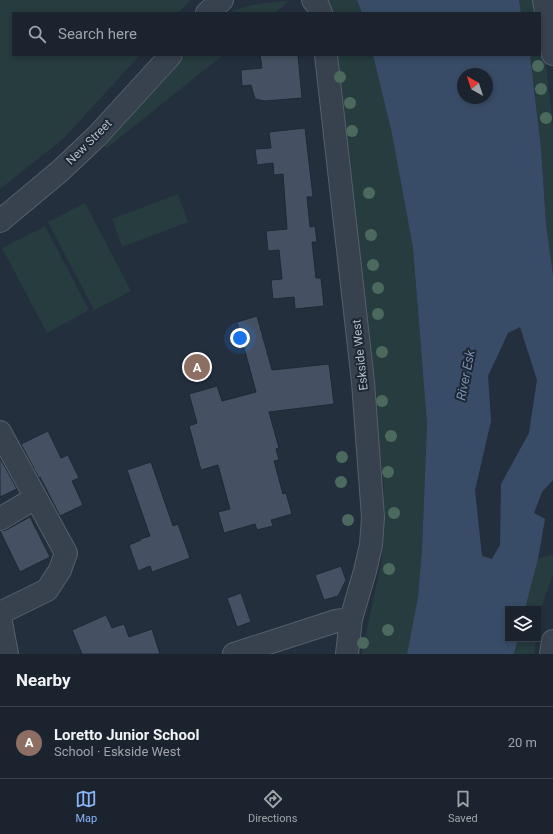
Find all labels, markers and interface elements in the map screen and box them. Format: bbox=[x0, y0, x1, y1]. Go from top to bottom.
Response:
search box bbox=[12, 12, 541, 56]
icon: search bbox=[26, 23, 48, 45]
text: Search here bbox=[58, 25, 137, 43]
north arrow bbox=[457, 68, 493, 104]
street label: New Street bbox=[63, 116, 115, 168]
street label: Eskside West bbox=[349, 319, 371, 391]
your location bbox=[230, 328, 250, 348]
water label: River Esk bbox=[453, 348, 478, 402]
pin: A bbox=[184, 352, 210, 382]
map controls bbox=[505, 606, 541, 642]
button: layers bbox=[505, 606, 541, 642]
text: Nearby bbox=[16, 670, 71, 690]
text: Loretto Junior School bbox=[54, 726, 199, 744]
text: A bbox=[25, 735, 33, 750]
text: 20 m bbox=[508, 735, 537, 750]
text: School · Eskside West bbox=[54, 744, 181, 759]
tab: Map bbox=[75, 788, 97, 825]
tab: Directions bbox=[248, 788, 297, 825]
tab: Saved bbox=[448, 788, 478, 825]

